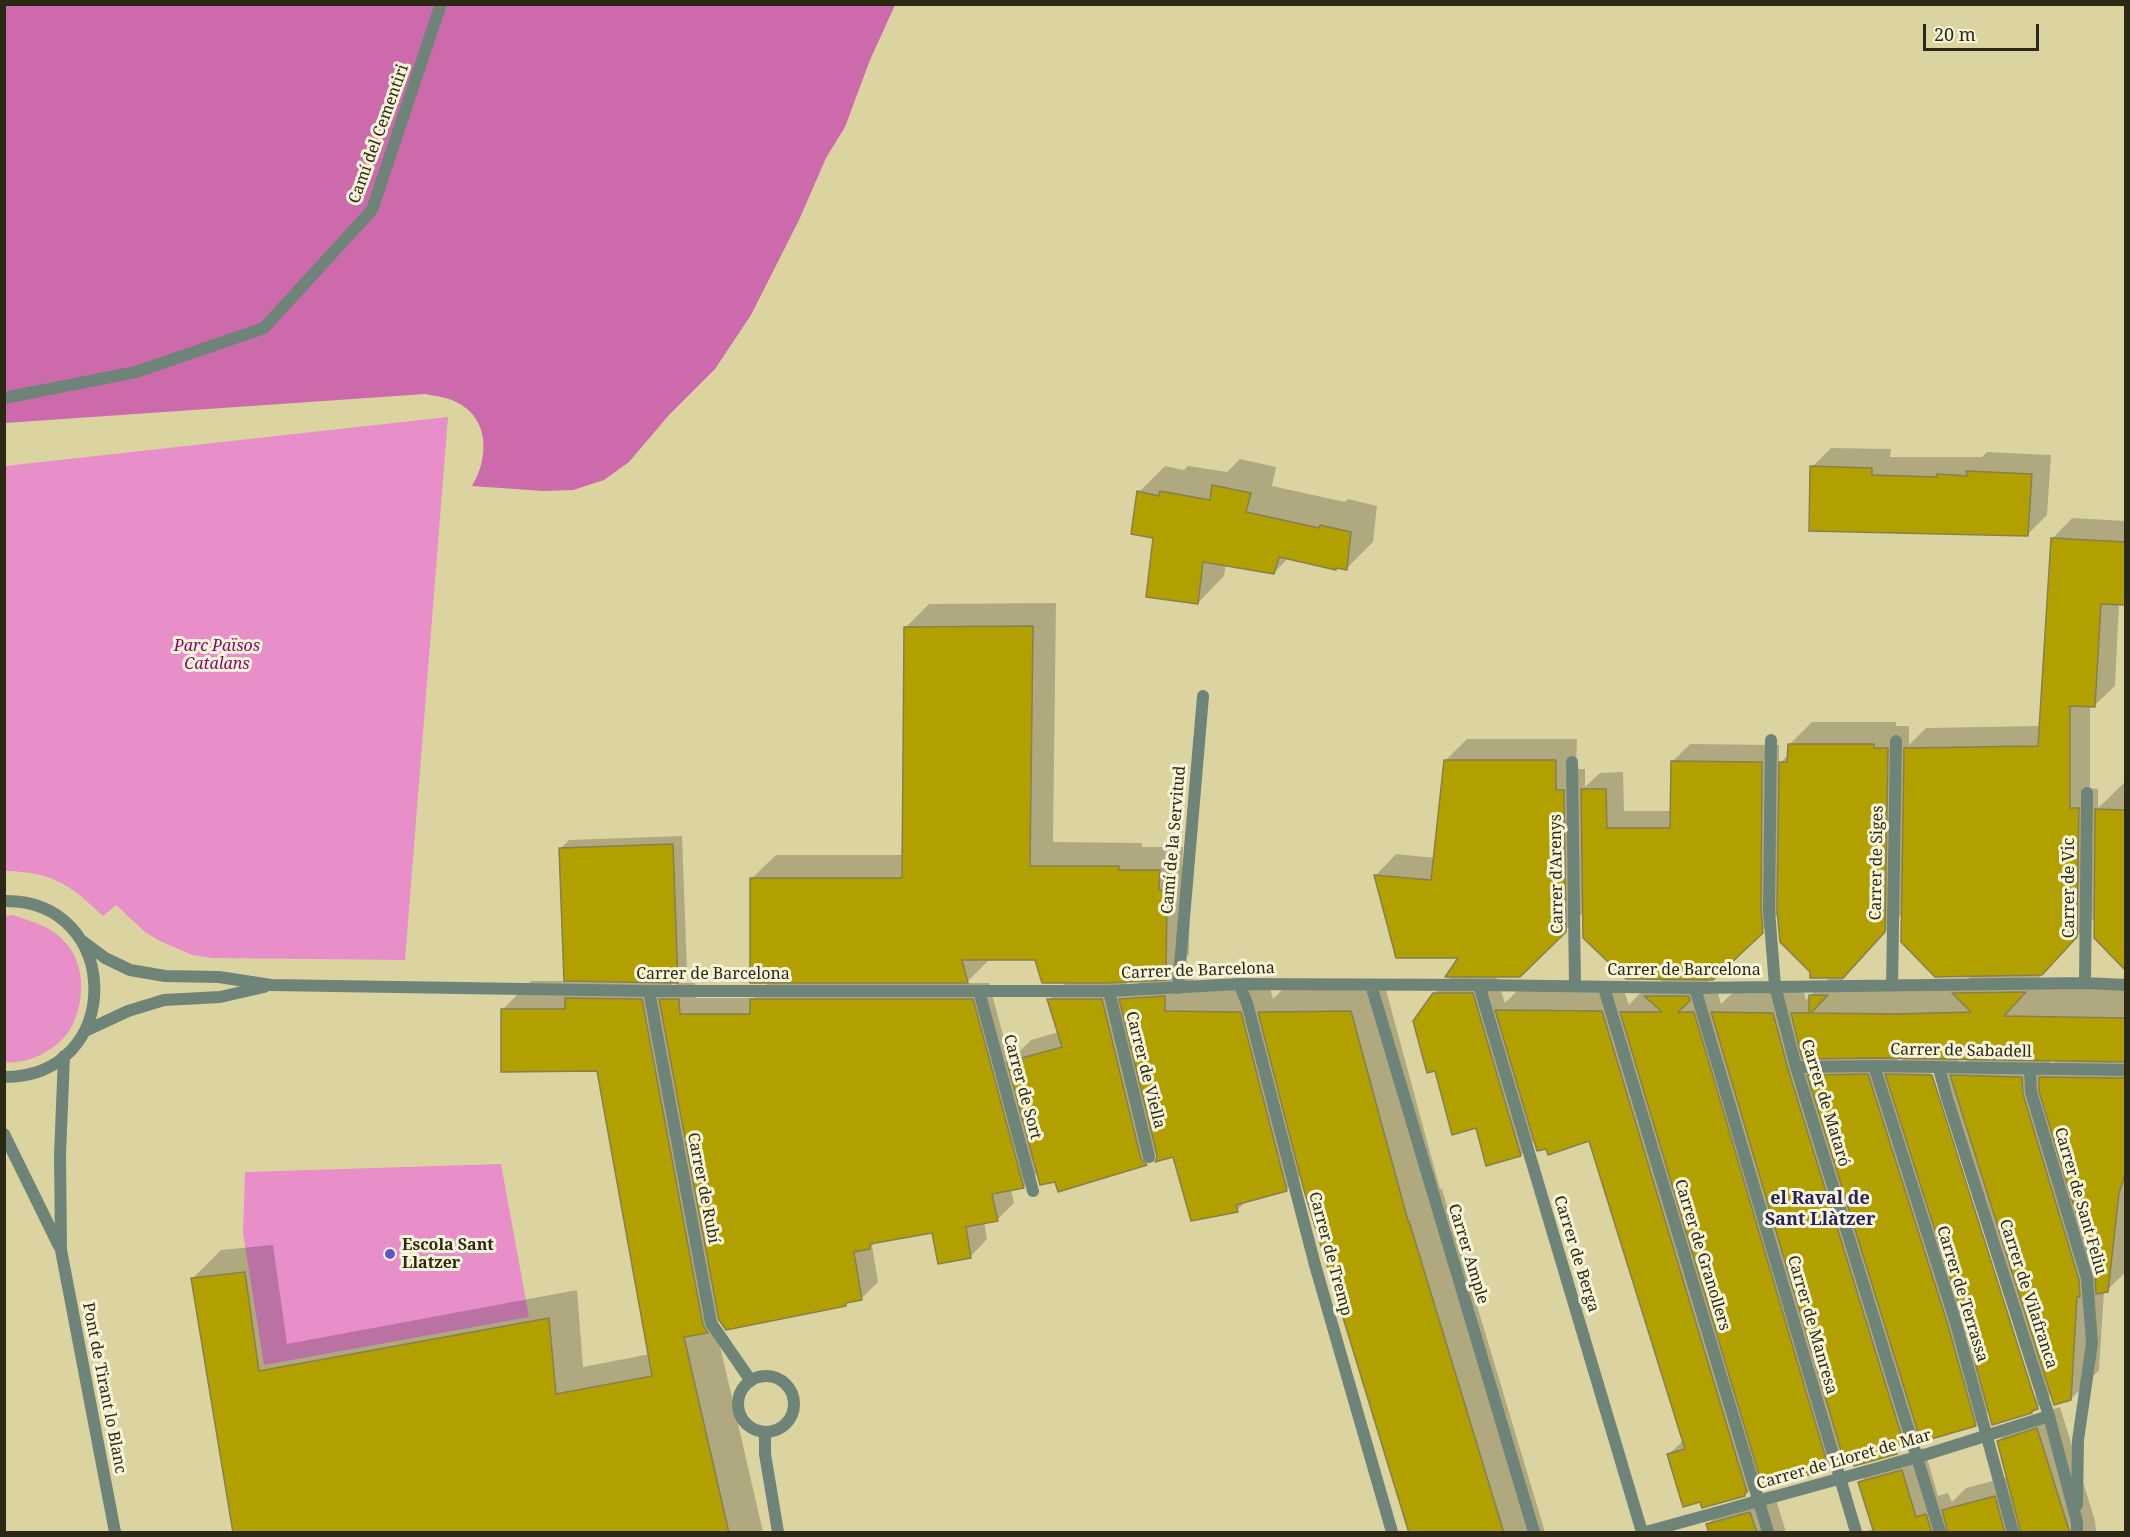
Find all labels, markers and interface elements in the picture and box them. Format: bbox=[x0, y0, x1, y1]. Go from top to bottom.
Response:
scale bar bbox=[1926, 12, 2042, 50]
text: 20 m bbox=[1934, 22, 1976, 46]
street label: Camí del Cementiri bbox=[345, 62, 413, 206]
park label: Parc Països Catalans bbox=[174, 636, 260, 674]
street label: Camí de la Servitud bbox=[1158, 765, 1190, 915]
street label: Carrer de Siges bbox=[1866, 805, 1888, 921]
street label: Carrer d'Arenys bbox=[1546, 814, 1568, 934]
street label: Carrer de Vic bbox=[2059, 838, 2079, 938]
street label: Carrer de Barcelona bbox=[1121, 959, 1275, 983]
street label: Carrer de Barcelona bbox=[1607, 960, 1761, 980]
street label: Carrer de Barcelona bbox=[636, 964, 790, 984]
street label: Carrer de Viella bbox=[1121, 1009, 1169, 1131]
street label: Carrer de Sort bbox=[999, 1032, 1045, 1142]
street label: Carrer de Mataró bbox=[1797, 1037, 1853, 1169]
street label: Carrer de Sabadell bbox=[1890, 1040, 2032, 1062]
street label: Carrer de Sant Feliu bbox=[2050, 1125, 2110, 1277]
street label: Carrer de Rubí bbox=[683, 1131, 723, 1245]
street label: Carrer de Granollers bbox=[1670, 1177, 1734, 1333]
district label: el Raval de Sant Llàtzer bbox=[1765, 1188, 1875, 1230]
street label: Carrer de Tremp bbox=[1304, 1190, 1356, 1318]
street label: Carrer de Berga bbox=[1549, 1193, 1603, 1315]
street label: Carrer Ample bbox=[1444, 1202, 1492, 1306]
street label: Carrer de Vilafranca bbox=[1995, 1217, 2061, 1371]
street label: Carrer de Terrassa bbox=[1932, 1224, 1992, 1364]
place label: Escola Sant Llatzer bbox=[402, 1235, 494, 1273]
marker: Escola Sant Llatzer bbox=[383, 1247, 397, 1261]
street label: Carrer de Manresa bbox=[1783, 1253, 1841, 1397]
street label: Pont de Tirant lo Blanc bbox=[78, 1301, 130, 1475]
street label: Carrer de Lloret de Mar bbox=[1754, 1426, 1934, 1494]

